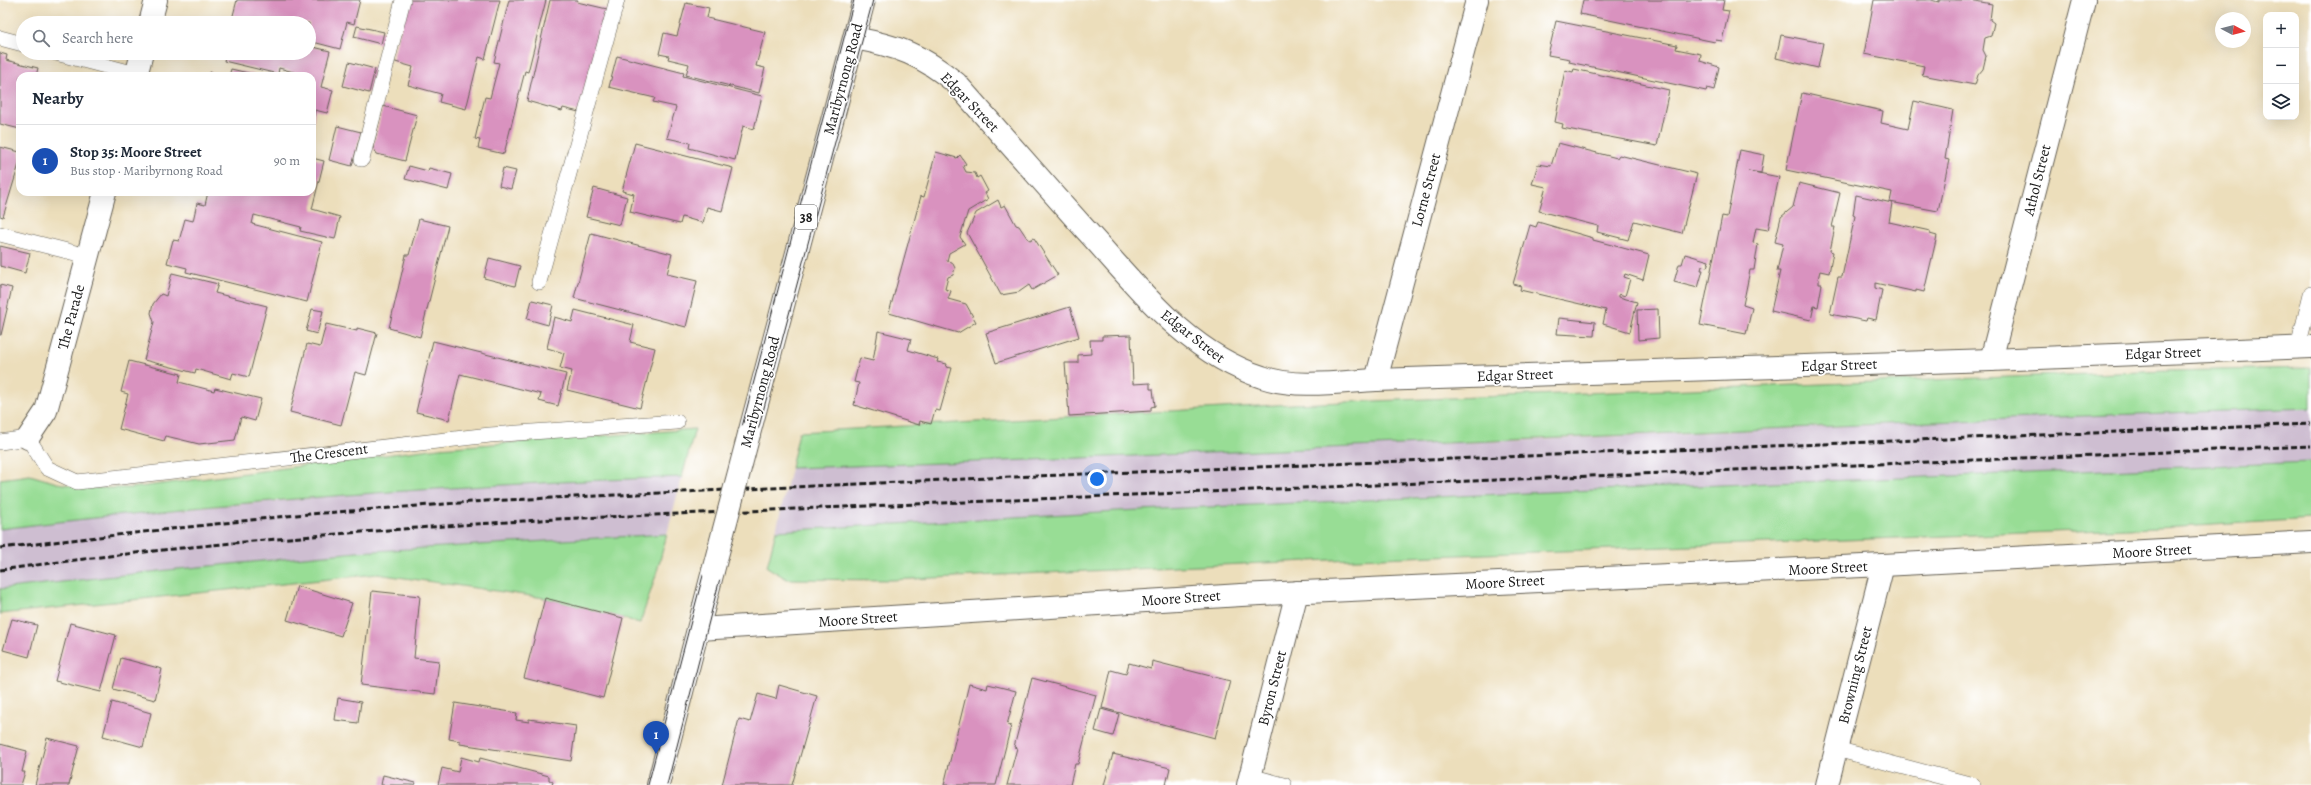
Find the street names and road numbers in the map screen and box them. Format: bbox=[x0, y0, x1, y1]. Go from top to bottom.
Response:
street label: Maribyrnong Road bbox=[818, 20, 868, 137]
street label: Edgar Street bbox=[936, 68, 1004, 136]
street label: Athol Street bbox=[2018, 142, 2056, 219]
street label: Lorne Street bbox=[1407, 151, 1445, 229]
road number: 38 bbox=[795, 205, 817, 229]
street label: The Parade bbox=[53, 282, 89, 352]
street label: Edgar Street bbox=[1157, 305, 1229, 367]
street label: Maribyrnong Road bbox=[735, 333, 785, 450]
street label: Edgar Street bbox=[2124, 342, 2202, 364]
street label: Edgar Street bbox=[1800, 354, 1878, 376]
street label: Edgar Street bbox=[1476, 364, 1554, 386]
street label: The Crescent bbox=[289, 438, 369, 468]
street label: Moore Street bbox=[2112, 539, 2192, 563]
street label: Moore Street bbox=[1788, 556, 1868, 580]
street label: Moore Street bbox=[1465, 570, 1545, 594]
street label: Moore Street bbox=[1141, 585, 1221, 611]
street label: Moore Street bbox=[818, 606, 898, 632]
street label: Browning Street bbox=[1833, 624, 1877, 726]
street label: Byron Street bbox=[1253, 648, 1291, 728]

